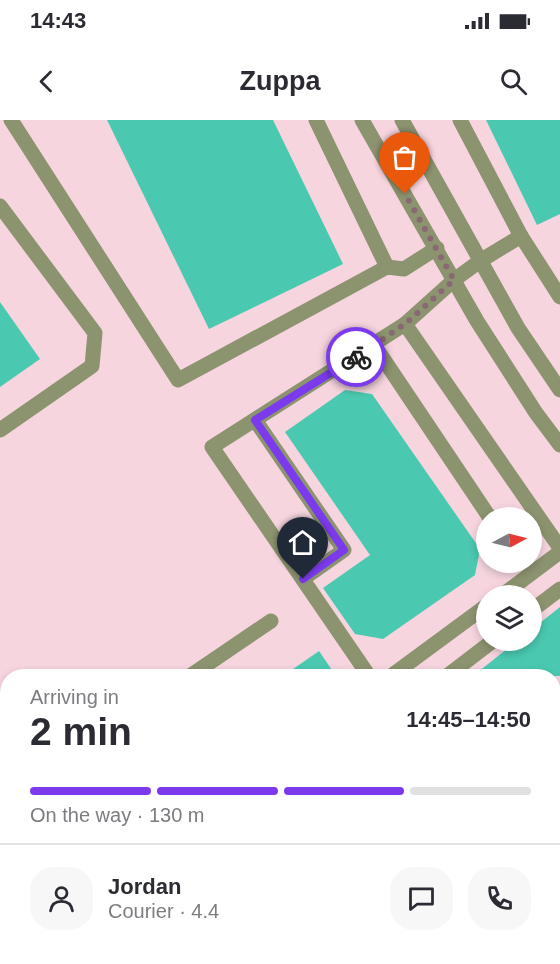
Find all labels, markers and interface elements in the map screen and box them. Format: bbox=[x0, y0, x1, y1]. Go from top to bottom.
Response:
text: 14:43 bbox=[30, 8, 86, 33]
icon: back bbox=[30, 65, 63, 98]
icon: search bbox=[497, 65, 530, 98]
text: Zuppa bbox=[240, 66, 321, 96]
pin bbox=[379, 132, 430, 194]
icon: bag bbox=[388, 141, 421, 174]
courier bbox=[326, 327, 386, 387]
icon: bike bbox=[340, 341, 373, 374]
north arrow bbox=[476, 507, 542, 573]
map controls bbox=[476, 507, 542, 651]
pin bbox=[277, 517, 328, 579]
icon: home bbox=[286, 526, 319, 559]
button: layers bbox=[476, 585, 542, 651]
text: Arriving in bbox=[30, 686, 119, 708]
text: 14:45–14:50 bbox=[406, 707, 531, 732]
text: 2 min bbox=[30, 710, 132, 753]
text: On the way · 130 m bbox=[30, 804, 205, 826]
button: person bbox=[30, 867, 93, 930]
button: chat bbox=[390, 867, 453, 930]
button: phone bbox=[468, 867, 531, 930]
text: Jordan bbox=[108, 874, 181, 899]
text: Courier · 4.4 bbox=[108, 900, 219, 922]

